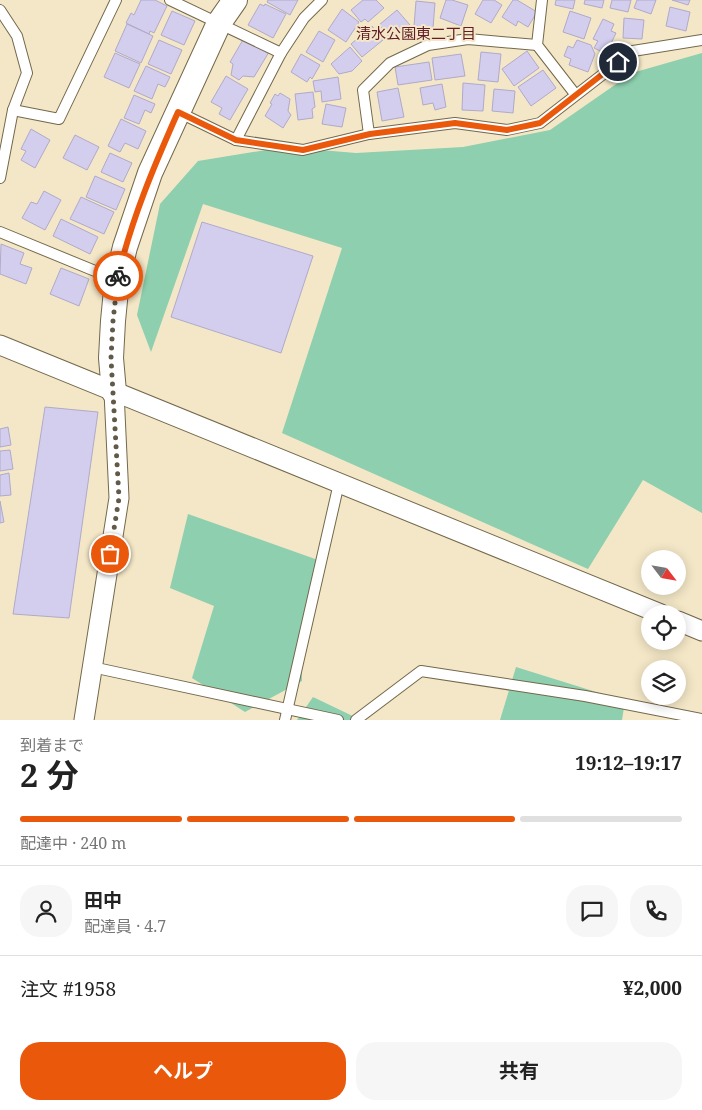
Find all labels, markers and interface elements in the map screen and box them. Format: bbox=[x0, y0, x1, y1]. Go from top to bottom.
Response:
district label: 清水公園東二丁目 bbox=[356, 23, 476, 43]
pin bbox=[597, 41, 639, 83]
icon: home bbox=[604, 48, 632, 76]
courier bbox=[93, 251, 143, 301]
icon: bike bbox=[104, 262, 132, 290]
pin bbox=[89, 533, 131, 575]
icon: bag bbox=[96, 540, 124, 568]
north arrow bbox=[641, 550, 686, 595]
map controls bbox=[641, 550, 686, 705]
button: locate bbox=[641, 605, 686, 650]
button: layers bbox=[641, 660, 686, 705]
text: 到着まで bbox=[20, 734, 84, 756]
text: 19:12–19:17 bbox=[575, 750, 682, 776]
text: 2 分 bbox=[20, 753, 78, 796]
text: 配達中 · 240 m bbox=[20, 832, 126, 854]
button: person bbox=[20, 885, 72, 937]
button: chat bbox=[566, 885, 618, 937]
button: phone bbox=[630, 885, 682, 937]
text: 田中 bbox=[84, 887, 122, 913]
text: 配達員 · 4.7 bbox=[84, 915, 166, 937]
text: ¥2,000 bbox=[623, 975, 682, 1001]
text: 注文 #1958 bbox=[20, 976, 116, 1002]
button: ヘルプ bbox=[20, 1042, 346, 1100]
button: 共有 bbox=[356, 1042, 682, 1100]

